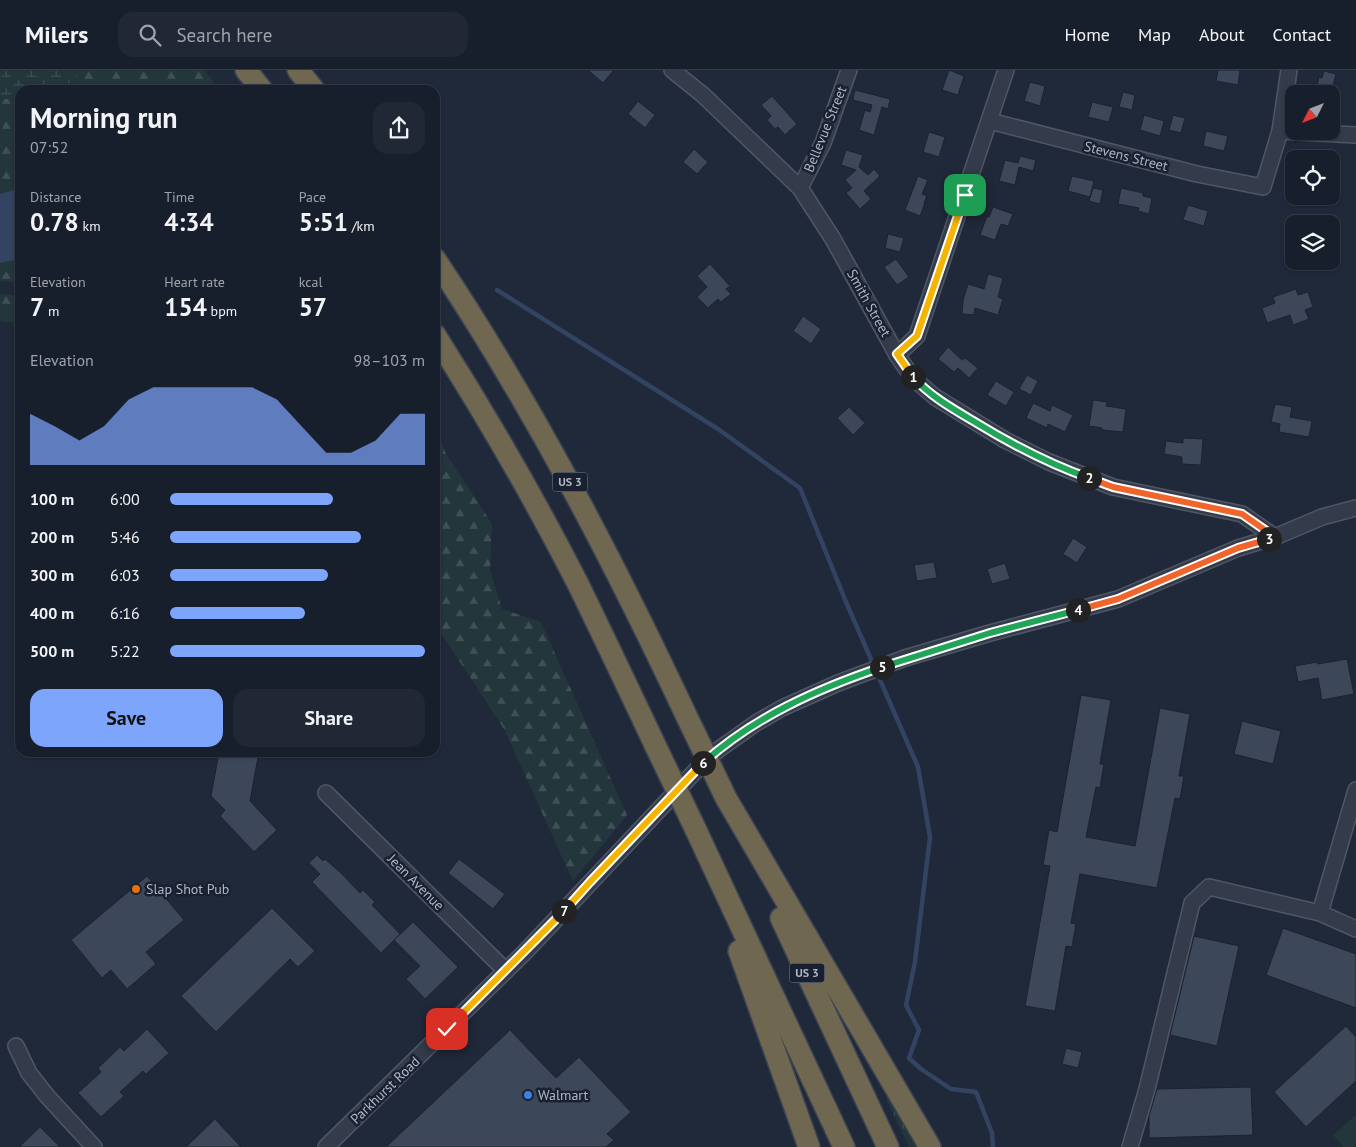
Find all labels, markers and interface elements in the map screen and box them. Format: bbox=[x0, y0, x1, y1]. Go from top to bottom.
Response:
search box bbox=[118, 12, 468, 57]
text: Milers bbox=[25, 19, 88, 50]
icon: search bbox=[136, 21, 164, 49]
text: Search here bbox=[176, 23, 272, 47]
text: Home bbox=[1064, 23, 1110, 46]
text: Map bbox=[1138, 23, 1171, 46]
text: About bbox=[1199, 23, 1245, 46]
text: Contact bbox=[1273, 23, 1331, 46]
street label: Bellevue Street bbox=[800, 83, 851, 175]
north arrow bbox=[1285, 85, 1340, 140]
map controls bbox=[1285, 85, 1340, 270]
text: Morning run bbox=[30, 99, 178, 136]
button: share bbox=[373, 102, 425, 154]
text: 07:52 bbox=[30, 137, 68, 157]
street label: Stevens Street bbox=[1082, 137, 1170, 175]
button: locate bbox=[1285, 150, 1340, 205]
pin bbox=[944, 174, 986, 216]
icon: arrive bbox=[951, 181, 979, 209]
text: Distance bbox=[30, 188, 81, 206]
text: Time bbox=[164, 188, 194, 206]
text: Pace bbox=[299, 188, 326, 206]
text: 0.78 bbox=[30, 206, 79, 238]
text: 4:34 bbox=[164, 206, 214, 238]
text: 5:51 bbox=[299, 206, 348, 238]
button: layers bbox=[1285, 215, 1340, 270]
text: km bbox=[79, 217, 101, 235]
text: /km bbox=[348, 217, 375, 235]
street label: Smith Street bbox=[843, 266, 895, 340]
text: Elevation bbox=[30, 273, 86, 291]
text: Heart rate bbox=[164, 273, 225, 291]
text: kcal bbox=[299, 273, 323, 291]
text: 7 bbox=[30, 291, 44, 323]
text: 154 bbox=[164, 291, 207, 323]
text: 57 bbox=[299, 291, 327, 323]
text: m bbox=[44, 302, 59, 320]
text: bpm bbox=[207, 302, 237, 320]
text: Elevation bbox=[30, 350, 94, 370]
text: 98–103 m bbox=[354, 350, 425, 370]
pin: 1 bbox=[900, 364, 926, 390]
text: 1 bbox=[910, 368, 917, 386]
pin: 2 bbox=[1076, 466, 1102, 490]
text: 2 bbox=[1086, 469, 1093, 487]
road number: US 3 bbox=[552, 472, 588, 492]
text: 100 m bbox=[30, 489, 74, 509]
text: 6:00 bbox=[110, 489, 140, 509]
pin: 3 bbox=[1256, 526, 1282, 552]
text: 200 m bbox=[30, 527, 74, 547]
text: 5:46 bbox=[110, 527, 140, 547]
text: 3 bbox=[1266, 530, 1273, 548]
text: 300 m bbox=[30, 565, 74, 585]
text: 6:03 bbox=[110, 565, 140, 585]
pin: 4 bbox=[1066, 598, 1090, 622]
text: 4 bbox=[1075, 601, 1082, 619]
text: 400 m bbox=[30, 603, 74, 623]
text: 6:16 bbox=[110, 603, 140, 623]
text: 500 m bbox=[30, 641, 74, 661]
text: 5:22 bbox=[110, 641, 140, 661]
pin: 5 bbox=[870, 654, 894, 680]
text: 5 bbox=[879, 658, 886, 676]
button: Save bbox=[30, 689, 223, 747]
button: Share bbox=[233, 689, 425, 747]
pin: 6 bbox=[690, 750, 716, 776]
text: 6 bbox=[700, 754, 707, 772]
street label: Jean Avenue bbox=[383, 849, 448, 914]
place label: Slap Shot Pub bbox=[146, 880, 229, 898]
marker: Slap Shot Pub bbox=[130, 883, 142, 895]
pin: 7 bbox=[552, 898, 576, 924]
text: 7 bbox=[561, 902, 568, 920]
road number: US 3 bbox=[790, 964, 824, 982]
pin bbox=[426, 1008, 468, 1050]
icon: check bbox=[433, 1015, 461, 1043]
street label: Parkhurst Road bbox=[346, 1052, 424, 1128]
place label: Walmart bbox=[538, 1086, 589, 1104]
marker: Walmart bbox=[522, 1089, 534, 1101]

